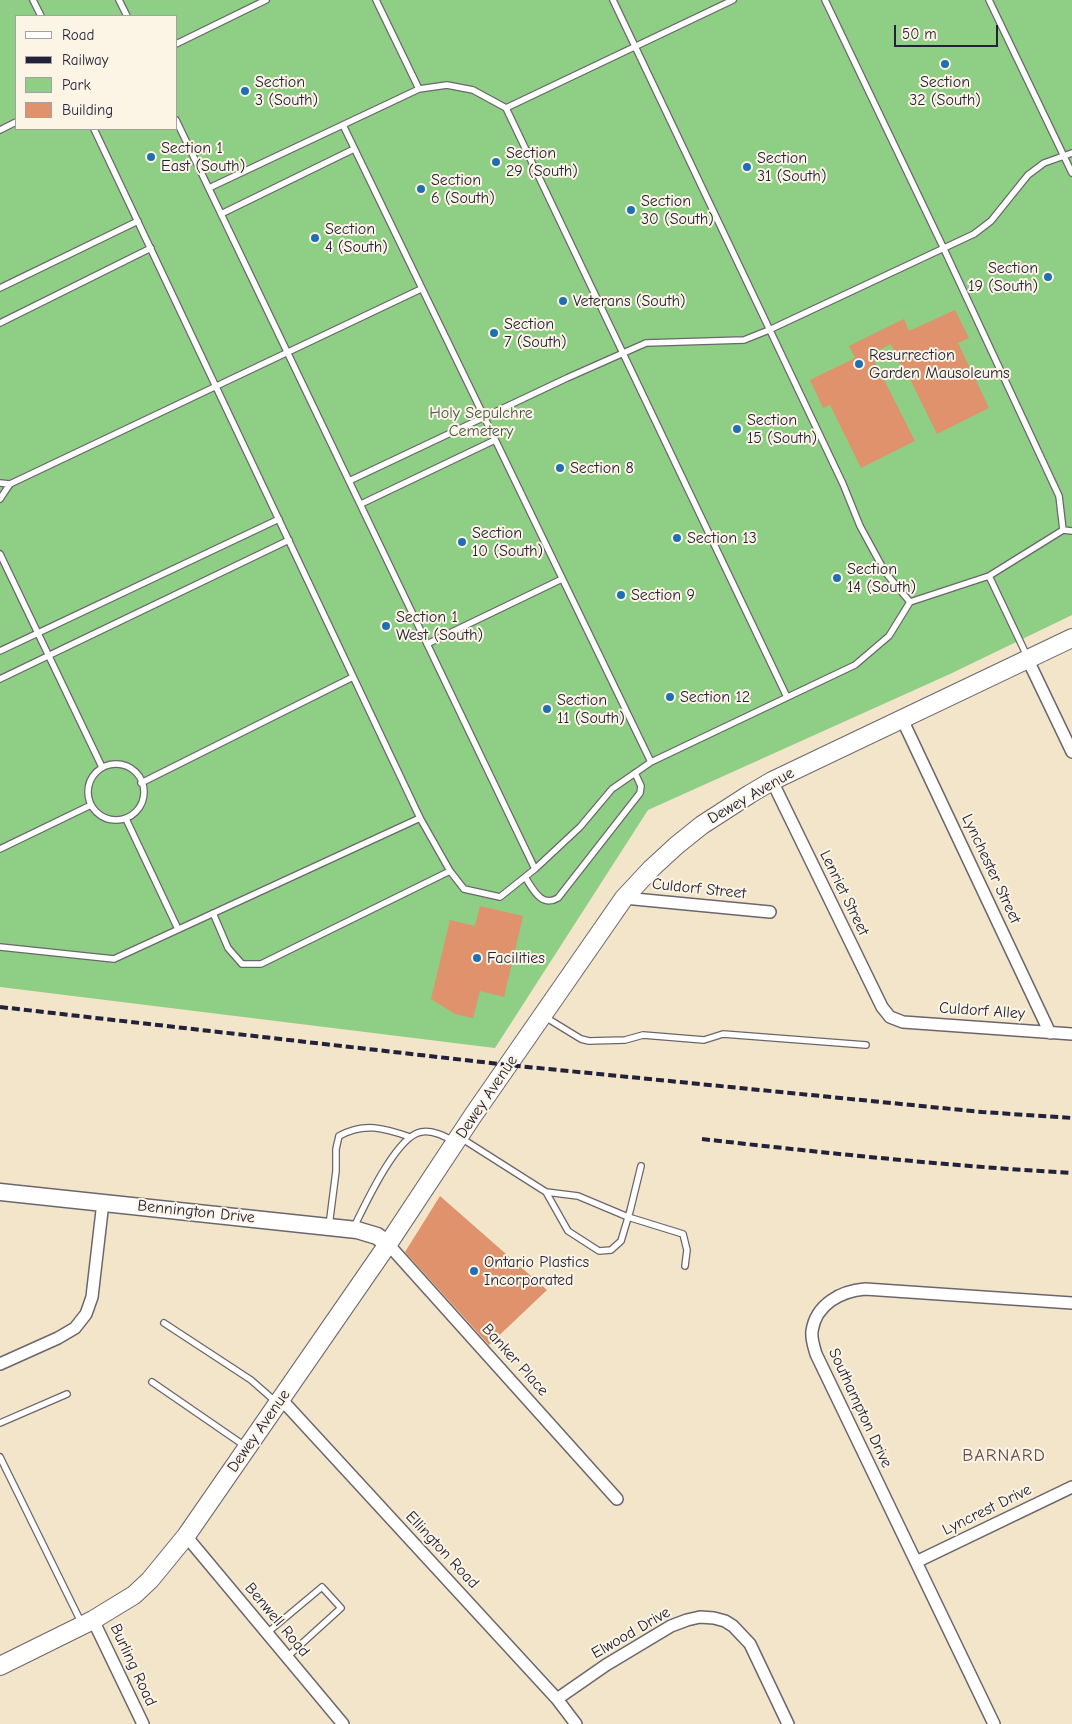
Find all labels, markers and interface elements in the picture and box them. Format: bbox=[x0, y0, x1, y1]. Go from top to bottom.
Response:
legend bbox=[15, 15, 178, 130]
scale bar bbox=[897, 15, 1001, 47]
text: 50 m bbox=[902, 25, 937, 43]
text: Road bbox=[62, 26, 94, 44]
text: Railway bbox=[62, 51, 108, 69]
marker: Section 32 (South) bbox=[939, 58, 951, 70]
place label: Section 3 (South) bbox=[255, 72, 318, 110]
place label: Section 32 (South) bbox=[909, 72, 981, 110]
text: Park bbox=[62, 76, 91, 94]
marker: Section 3 (South) bbox=[239, 85, 251, 97]
text: Building bbox=[62, 101, 113, 119]
place label: Section 1 East (South) bbox=[161, 138, 245, 176]
place label: Section 29 (South) bbox=[506, 143, 578, 181]
place label: Section 31 (South) bbox=[757, 148, 826, 186]
marker: Section 1 East (South) bbox=[145, 151, 157, 163]
marker: Section 29 (South) bbox=[490, 156, 502, 168]
marker: Section 31 (South) bbox=[741, 161, 753, 173]
place label: Section 6 (South) bbox=[431, 170, 495, 208]
marker: Section 6 (South) bbox=[415, 183, 427, 195]
place label: Section 30 (South) bbox=[641, 191, 714, 229]
marker: Section 30 (South) bbox=[625, 204, 637, 216]
place label: Section 4 (South) bbox=[325, 219, 388, 257]
marker: Section 4 (South) bbox=[309, 232, 321, 244]
place label: Section 19 (South) bbox=[968, 258, 1038, 296]
marker: Section 19 (South) bbox=[1042, 271, 1054, 283]
place label: Veterans (South) bbox=[573, 291, 686, 311]
marker: Veterans (South) bbox=[557, 295, 569, 307]
place label: Section 7 (South) bbox=[504, 314, 567, 352]
marker: Section 7 (South) bbox=[488, 327, 500, 339]
place label: Resurrection Garden Mausoleums bbox=[869, 345, 1010, 383]
marker: Resurrection Garden Mausoleums bbox=[853, 358, 865, 370]
park label: Holy Sepulchre Cemetery bbox=[429, 403, 533, 441]
place label: Section 15 (South) bbox=[747, 410, 817, 448]
marker: Section 15 (South) bbox=[731, 423, 743, 435]
place label: Section 8 bbox=[570, 458, 634, 478]
marker: Section 8 bbox=[554, 462, 566, 474]
place label: Section 10 (South) bbox=[472, 523, 543, 561]
place label: Section 13 bbox=[687, 528, 757, 548]
marker: Section 13 bbox=[671, 532, 683, 544]
marker: Section 10 (South) bbox=[456, 536, 468, 548]
place label: Section 14 (South) bbox=[847, 559, 916, 597]
marker: Section 14 (South) bbox=[831, 572, 843, 584]
place label: Section 9 bbox=[631, 585, 695, 605]
marker: Section 9 bbox=[615, 589, 627, 601]
place label: Section 1 West (South) bbox=[396, 607, 483, 645]
marker: Section 1 West (South) bbox=[380, 620, 392, 632]
place label: Section 12 bbox=[680, 687, 750, 707]
place label: Section 11 (South) bbox=[557, 690, 625, 728]
marker: Section 12 bbox=[664, 691, 676, 703]
marker: Section 11 (South) bbox=[541, 703, 553, 715]
street label: Dewey Avenue bbox=[704, 764, 798, 828]
street label: Lynchester Street bbox=[957, 811, 1025, 927]
street label: Lenriet Street bbox=[815, 847, 873, 939]
street label: Culdorf Street bbox=[651, 875, 747, 903]
place label: Facilities bbox=[487, 948, 545, 968]
marker: Facilities bbox=[471, 952, 483, 964]
street label: Culdorf Alley bbox=[938, 998, 1026, 1024]
street label: Dewey Avenue bbox=[452, 1052, 522, 1142]
street label: Bennington Drive bbox=[136, 1196, 256, 1228]
place label: Ontario Plastics Incorporated bbox=[484, 1252, 589, 1290]
marker: Ontario Plastics Incorporated bbox=[468, 1265, 480, 1277]
street label: Banker Place bbox=[478, 1320, 552, 1400]
street label: Southampton Drive bbox=[824, 1345, 896, 1471]
street label: Dewey Avenue bbox=[223, 1386, 295, 1476]
district label: BARNARD bbox=[961, 1445, 1047, 1467]
street label: Lyncrest Drive bbox=[939, 1480, 1035, 1540]
street label: Ellington Road bbox=[401, 1507, 483, 1593]
street label: Benwell Road bbox=[240, 1579, 314, 1661]
street label: Elwood Drive bbox=[588, 1603, 674, 1663]
street label: Burling Road bbox=[106, 1621, 160, 1709]

